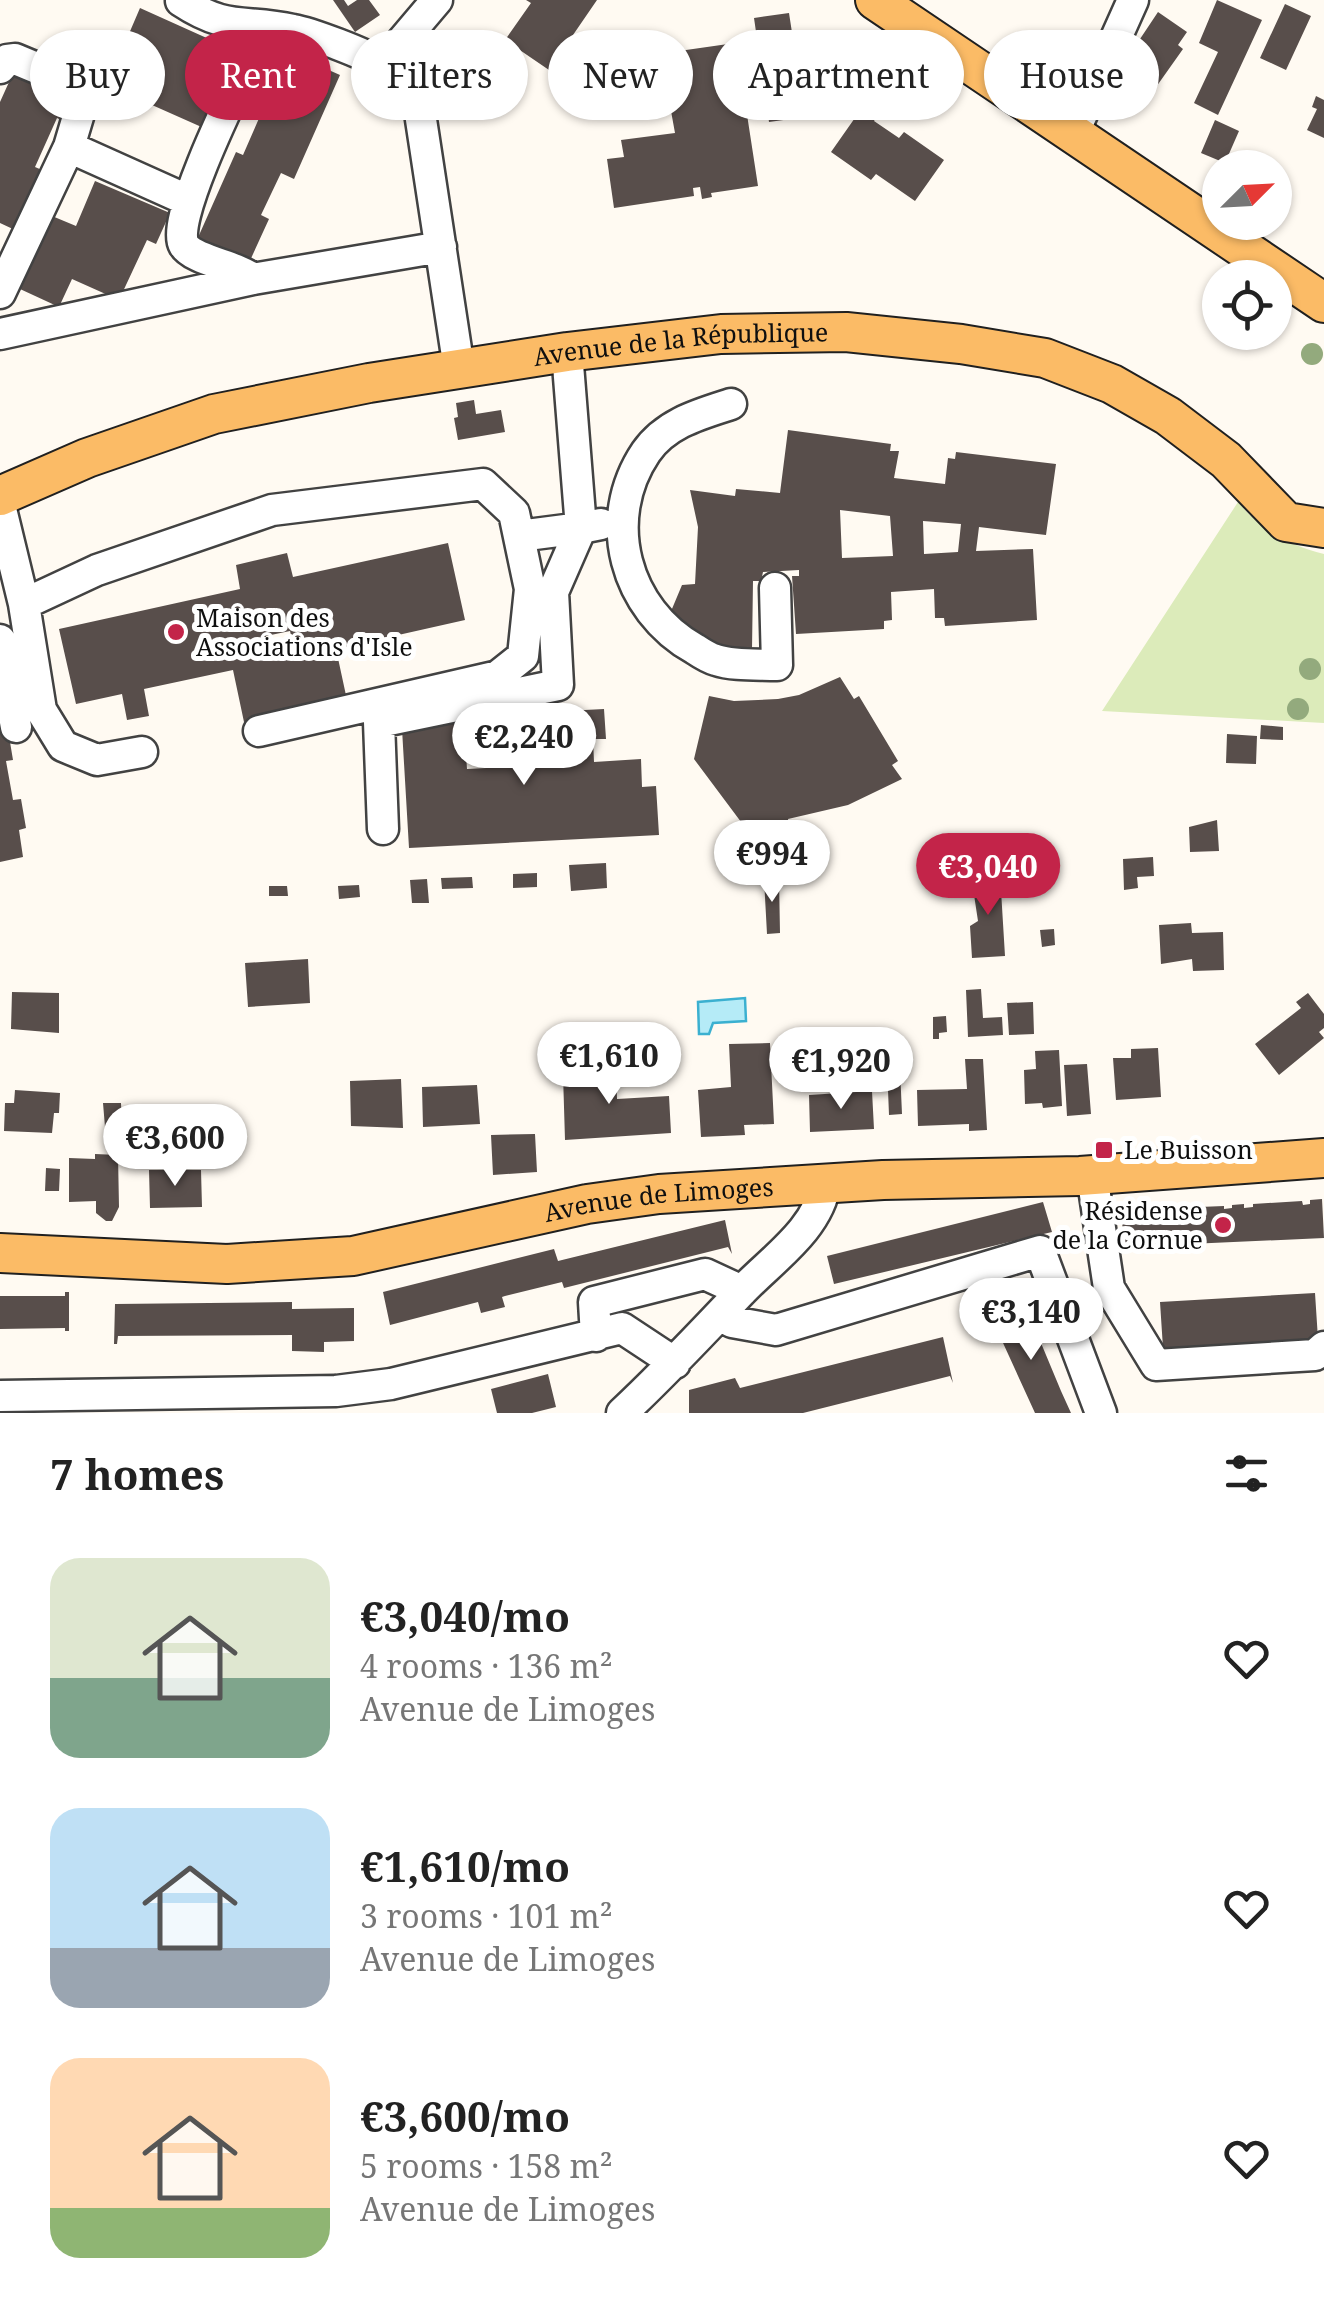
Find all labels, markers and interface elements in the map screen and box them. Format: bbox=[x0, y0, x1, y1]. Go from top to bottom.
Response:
chip: Buy bbox=[30, 30, 165, 120]
chip: Rent bbox=[185, 30, 331, 120]
chip: Filters bbox=[351, 30, 528, 120]
chip: New bbox=[548, 30, 693, 120]
chip: Apartment bbox=[713, 30, 964, 120]
chip: House bbox=[984, 30, 1159, 120]
north arrow bbox=[1202, 150, 1292, 240]
map controls bbox=[1202, 150, 1292, 350]
button: locate bbox=[1202, 260, 1292, 350]
street label: Avenue de la République bbox=[531, 314, 829, 373]
place label: Maison des Associations d'Isle bbox=[196, 600, 413, 663]
marker: Maison des Associations d'Isle bbox=[165, 621, 187, 643]
pin: €2,240 bbox=[443, 703, 605, 788]
text: €2,240 bbox=[474, 714, 574, 757]
pin: €994 bbox=[713, 820, 831, 905]
text: €994 bbox=[736, 831, 808, 874]
pin: €3,040 bbox=[907, 833, 1069, 918]
text: €3,040 bbox=[938, 844, 1038, 887]
pin: €1,610 bbox=[528, 1022, 690, 1107]
pin: €1,920 bbox=[760, 1027, 922, 1112]
text: €1,610 bbox=[559, 1033, 659, 1076]
text: €1,920 bbox=[791, 1038, 891, 1081]
pin: €3,600 bbox=[94, 1104, 256, 1189]
text: €3,600 bbox=[125, 1115, 225, 1158]
place label: Le Buisson bbox=[1124, 1132, 1253, 1166]
marker: Le Buisson bbox=[1093, 1139, 1115, 1161]
street label: Avenue de Limoges bbox=[540, 1169, 774, 1229]
place label: Résidense de la Cornue bbox=[1053, 1193, 1203, 1256]
marker: Résidense de la Cornue bbox=[1212, 1214, 1234, 1236]
pin: €3,140 bbox=[950, 1278, 1112, 1363]
text: €3,140 bbox=[981, 1289, 1081, 1332]
text: 7 homes bbox=[50, 1445, 224, 1502]
icon: filters bbox=[1219, 1446, 1274, 1501]
text: €3,040/mo bbox=[360, 1587, 570, 1644]
icon: home bbox=[130, 1598, 250, 1718]
icon: heart bbox=[1219, 1631, 1274, 1686]
text: 4 rooms · 136 m² bbox=[360, 1644, 613, 1687]
text: Avenue de Limoges bbox=[360, 1687, 655, 1730]
text: €1,610/mo bbox=[360, 1837, 570, 1894]
icon: home bbox=[130, 1848, 250, 1968]
icon: heart bbox=[1219, 1881, 1274, 1936]
text: 3 rooms · 101 m² bbox=[360, 1894, 613, 1937]
text: Avenue de Limoges bbox=[360, 1937, 655, 1980]
text: €3,600/mo bbox=[360, 2087, 570, 2144]
icon: home bbox=[130, 2098, 250, 2218]
icon: heart bbox=[1219, 2131, 1274, 2186]
text: 5 rooms · 158 m² bbox=[360, 2144, 613, 2187]
text: Avenue de Limoges bbox=[360, 2187, 655, 2230]

